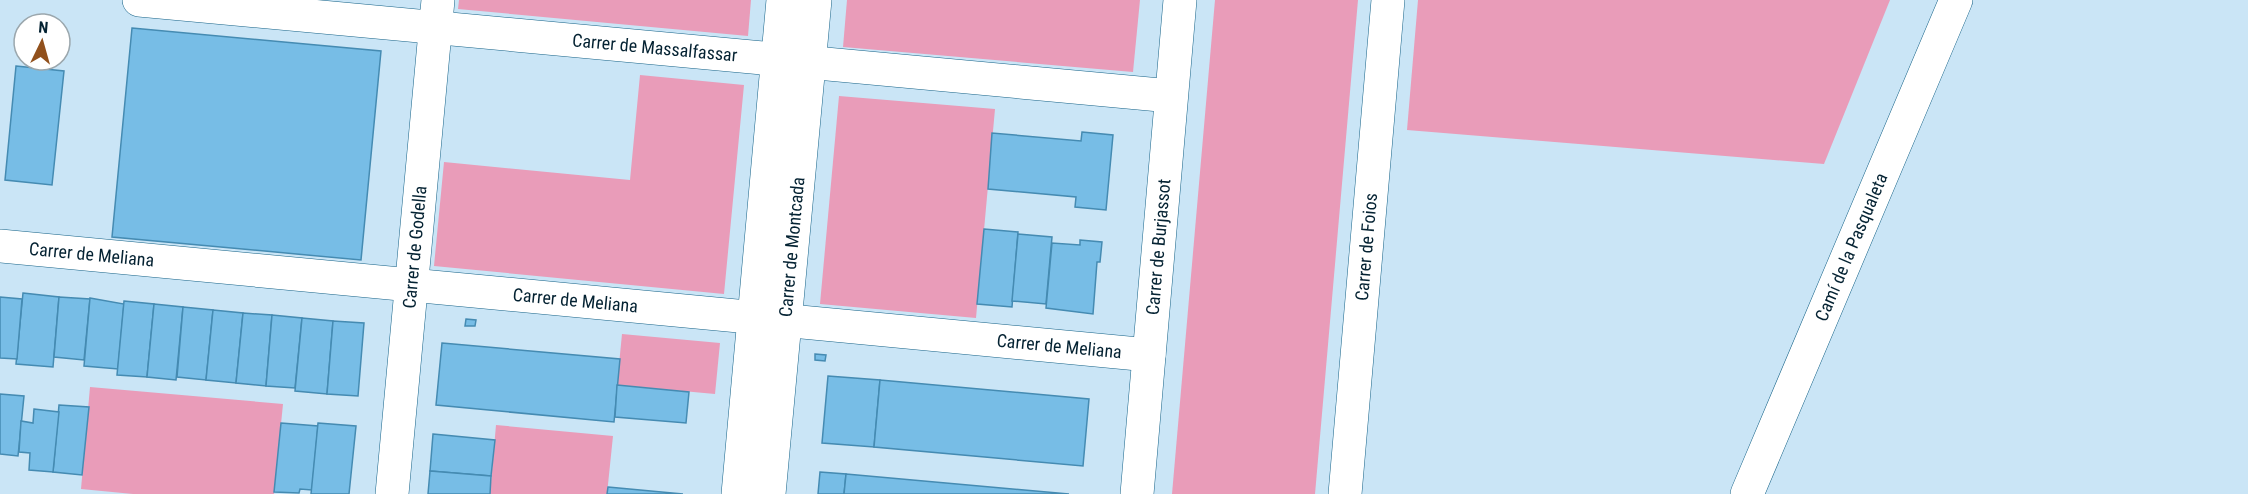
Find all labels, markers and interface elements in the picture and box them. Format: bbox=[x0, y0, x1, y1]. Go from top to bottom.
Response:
north arrow bbox=[12, 12, 72, 72]
text: N bbox=[38, 18, 49, 37]
street label: Carrer de Massalfassar bbox=[571, 29, 739, 66]
street label: Camí de la Pasqualeta bbox=[1810, 170, 1892, 324]
street label: Carrer de Montcada bbox=[775, 176, 808, 318]
street label: Carrer de Burjassot bbox=[1142, 178, 1174, 316]
street label: Carrer de Godella bbox=[398, 185, 431, 309]
street label: Carrer de Foios bbox=[1351, 192, 1381, 302]
street label: Carrer de Meliana bbox=[28, 238, 155, 271]
street label: Carrer de Meliana bbox=[512, 284, 639, 316]
street label: Carrer de Meliana bbox=[996, 330, 1123, 362]

